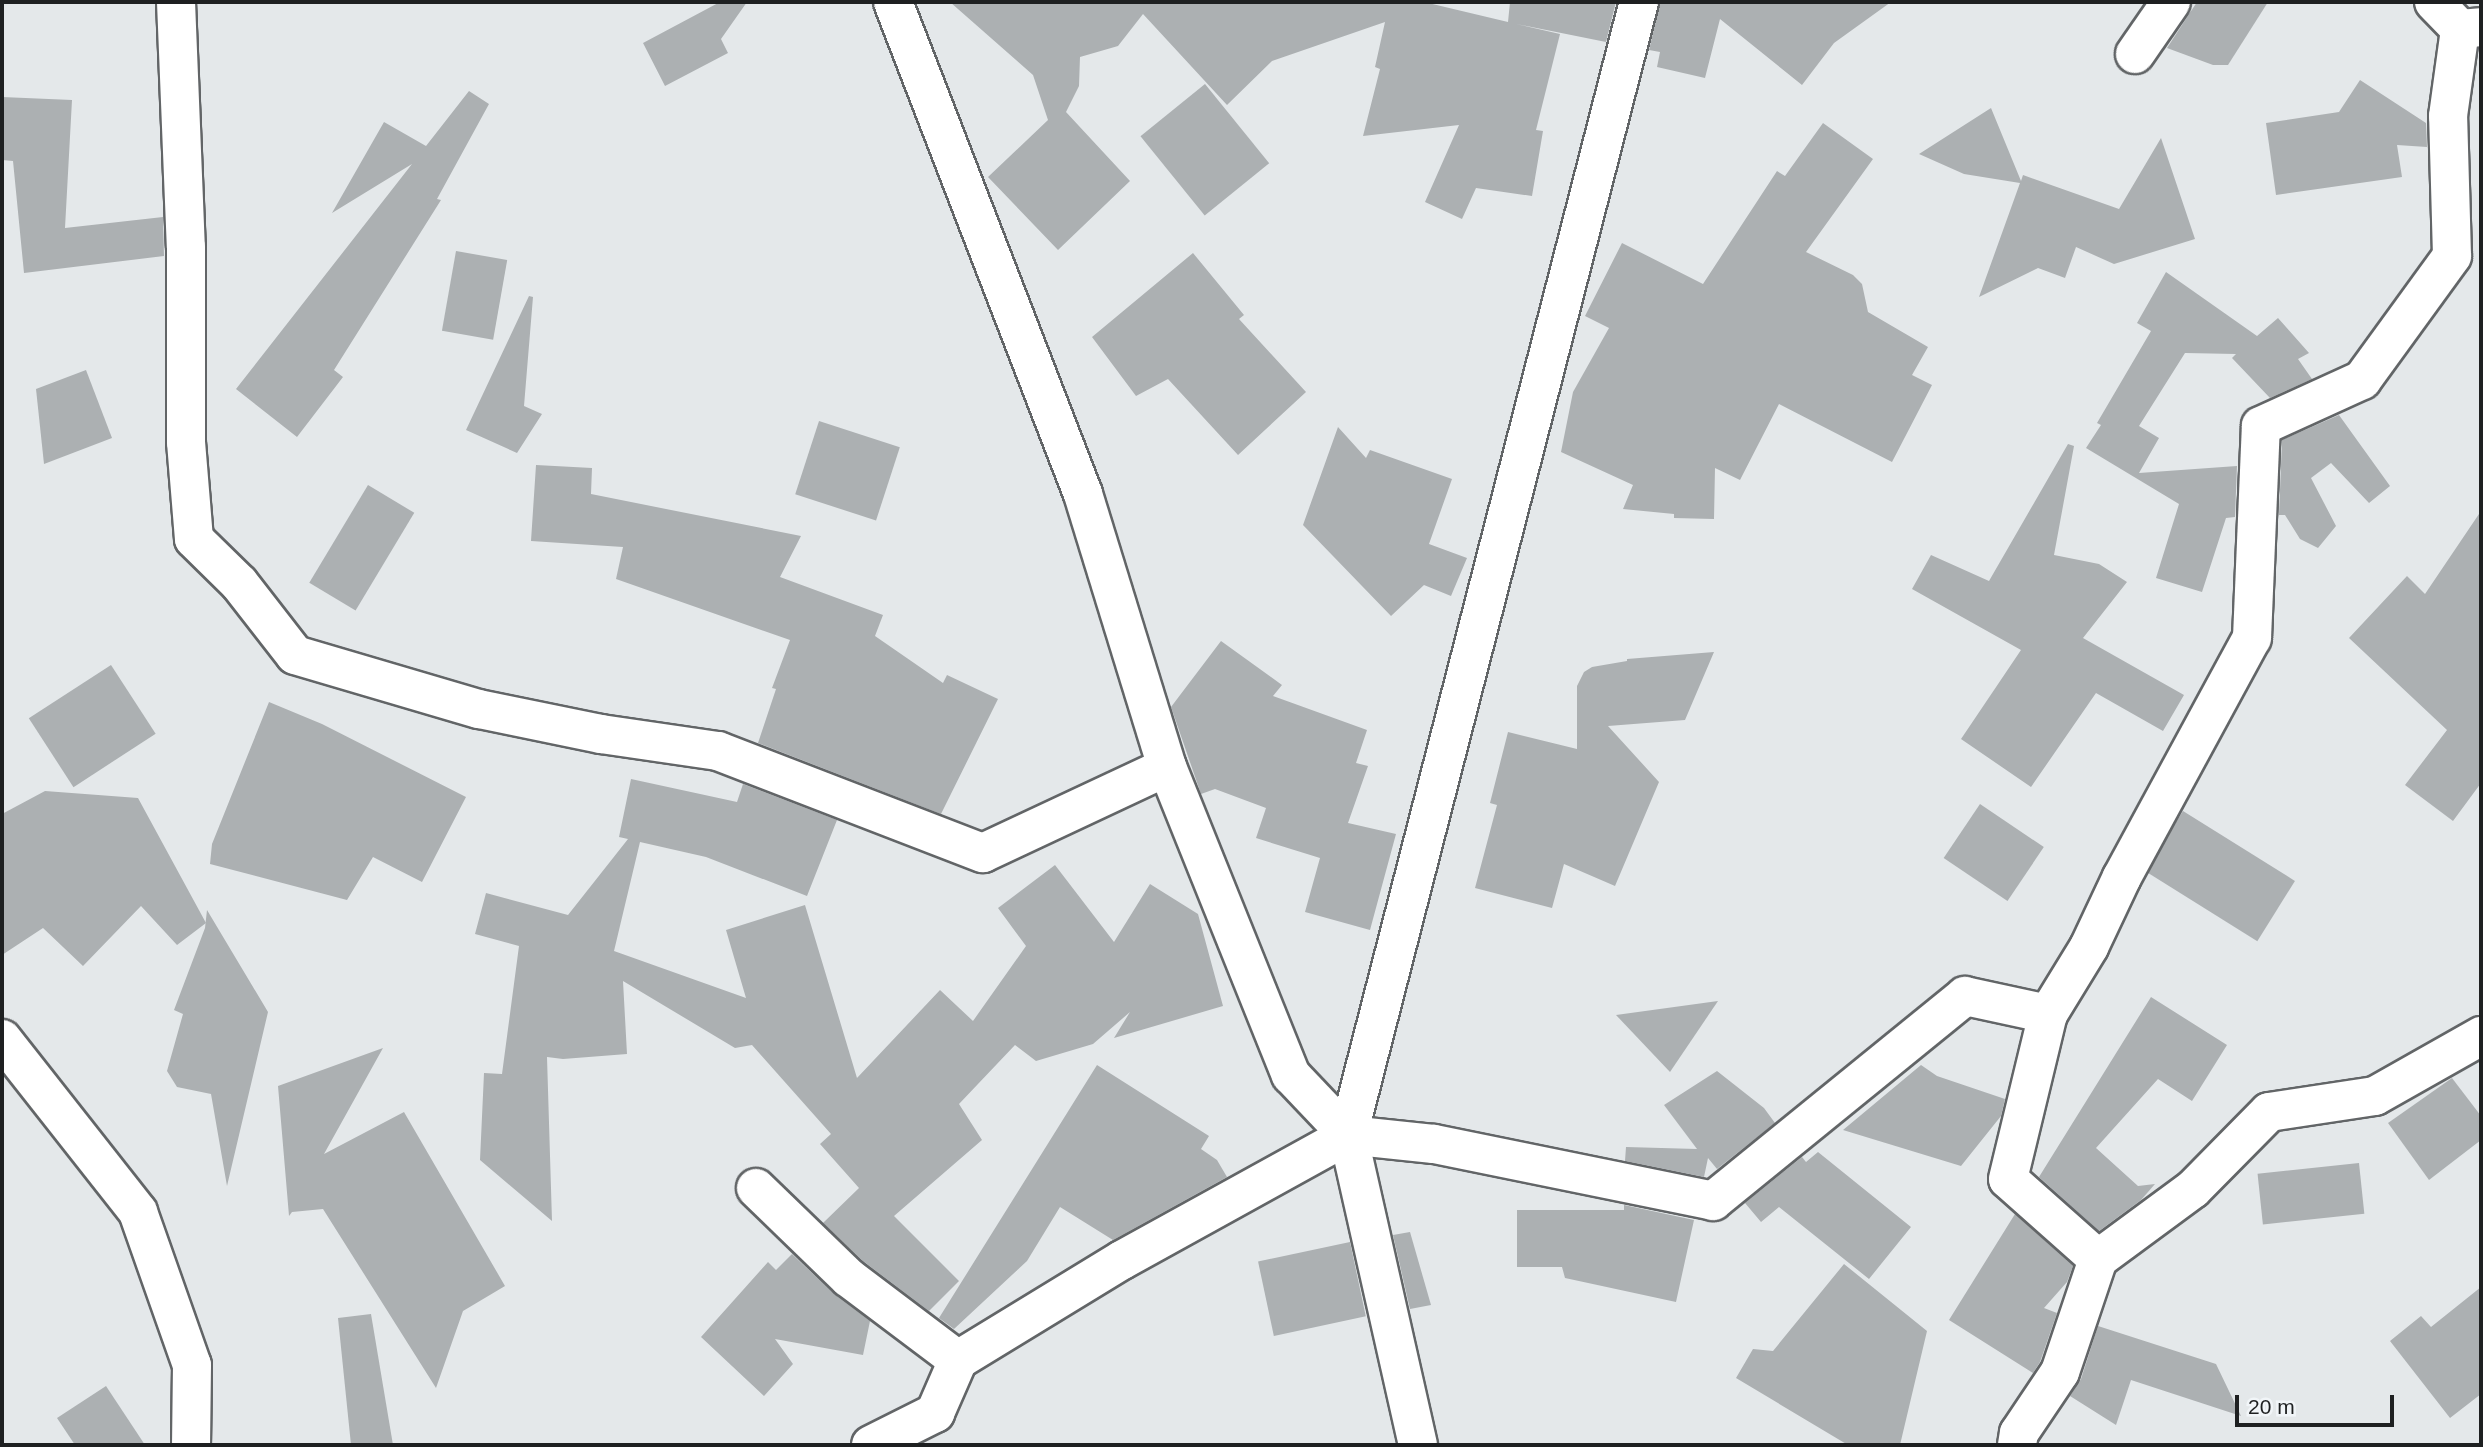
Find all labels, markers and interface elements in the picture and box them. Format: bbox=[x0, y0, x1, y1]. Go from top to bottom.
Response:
scale bar bbox=[2238, 1380, 2397, 1424]
text: 20 m bbox=[2248, 1395, 2295, 1418]

